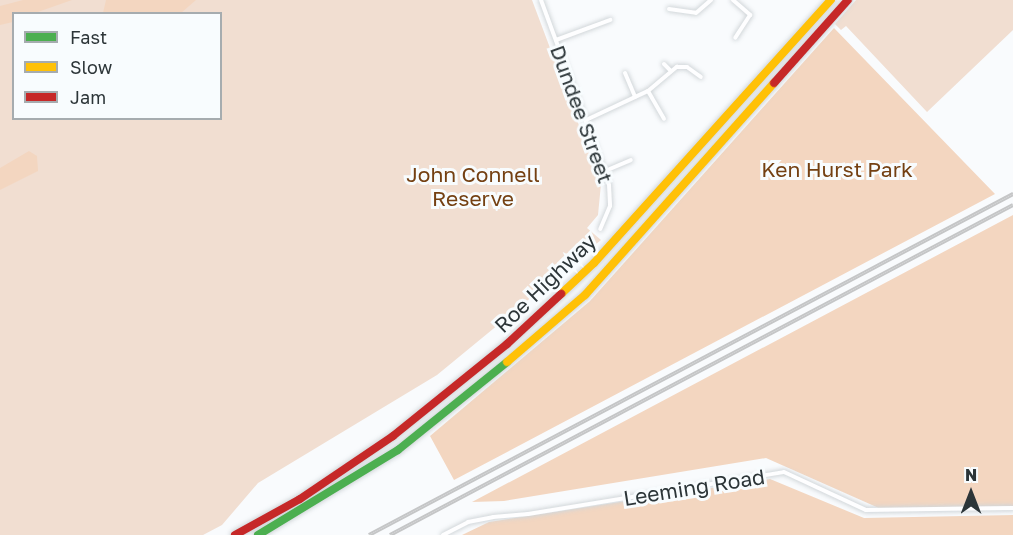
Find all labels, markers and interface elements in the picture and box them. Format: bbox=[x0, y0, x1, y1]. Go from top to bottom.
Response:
legend bbox=[12, 12, 222, 120]
text: Fast bbox=[70, 26, 107, 48]
street label: Dundee Street bbox=[545, 42, 619, 186]
text: Slow bbox=[70, 56, 112, 78]
text: Jam bbox=[70, 86, 106, 108]
park label: Ken Hurst Park bbox=[761, 156, 913, 182]
park label: John Connell Reserve bbox=[406, 161, 540, 211]
street label: Roe Highway bbox=[489, 228, 601, 338]
street label: Leeming Road bbox=[621, 463, 767, 511]
north arrow bbox=[941, 463, 1001, 523]
text: N bbox=[965, 465, 977, 485]

